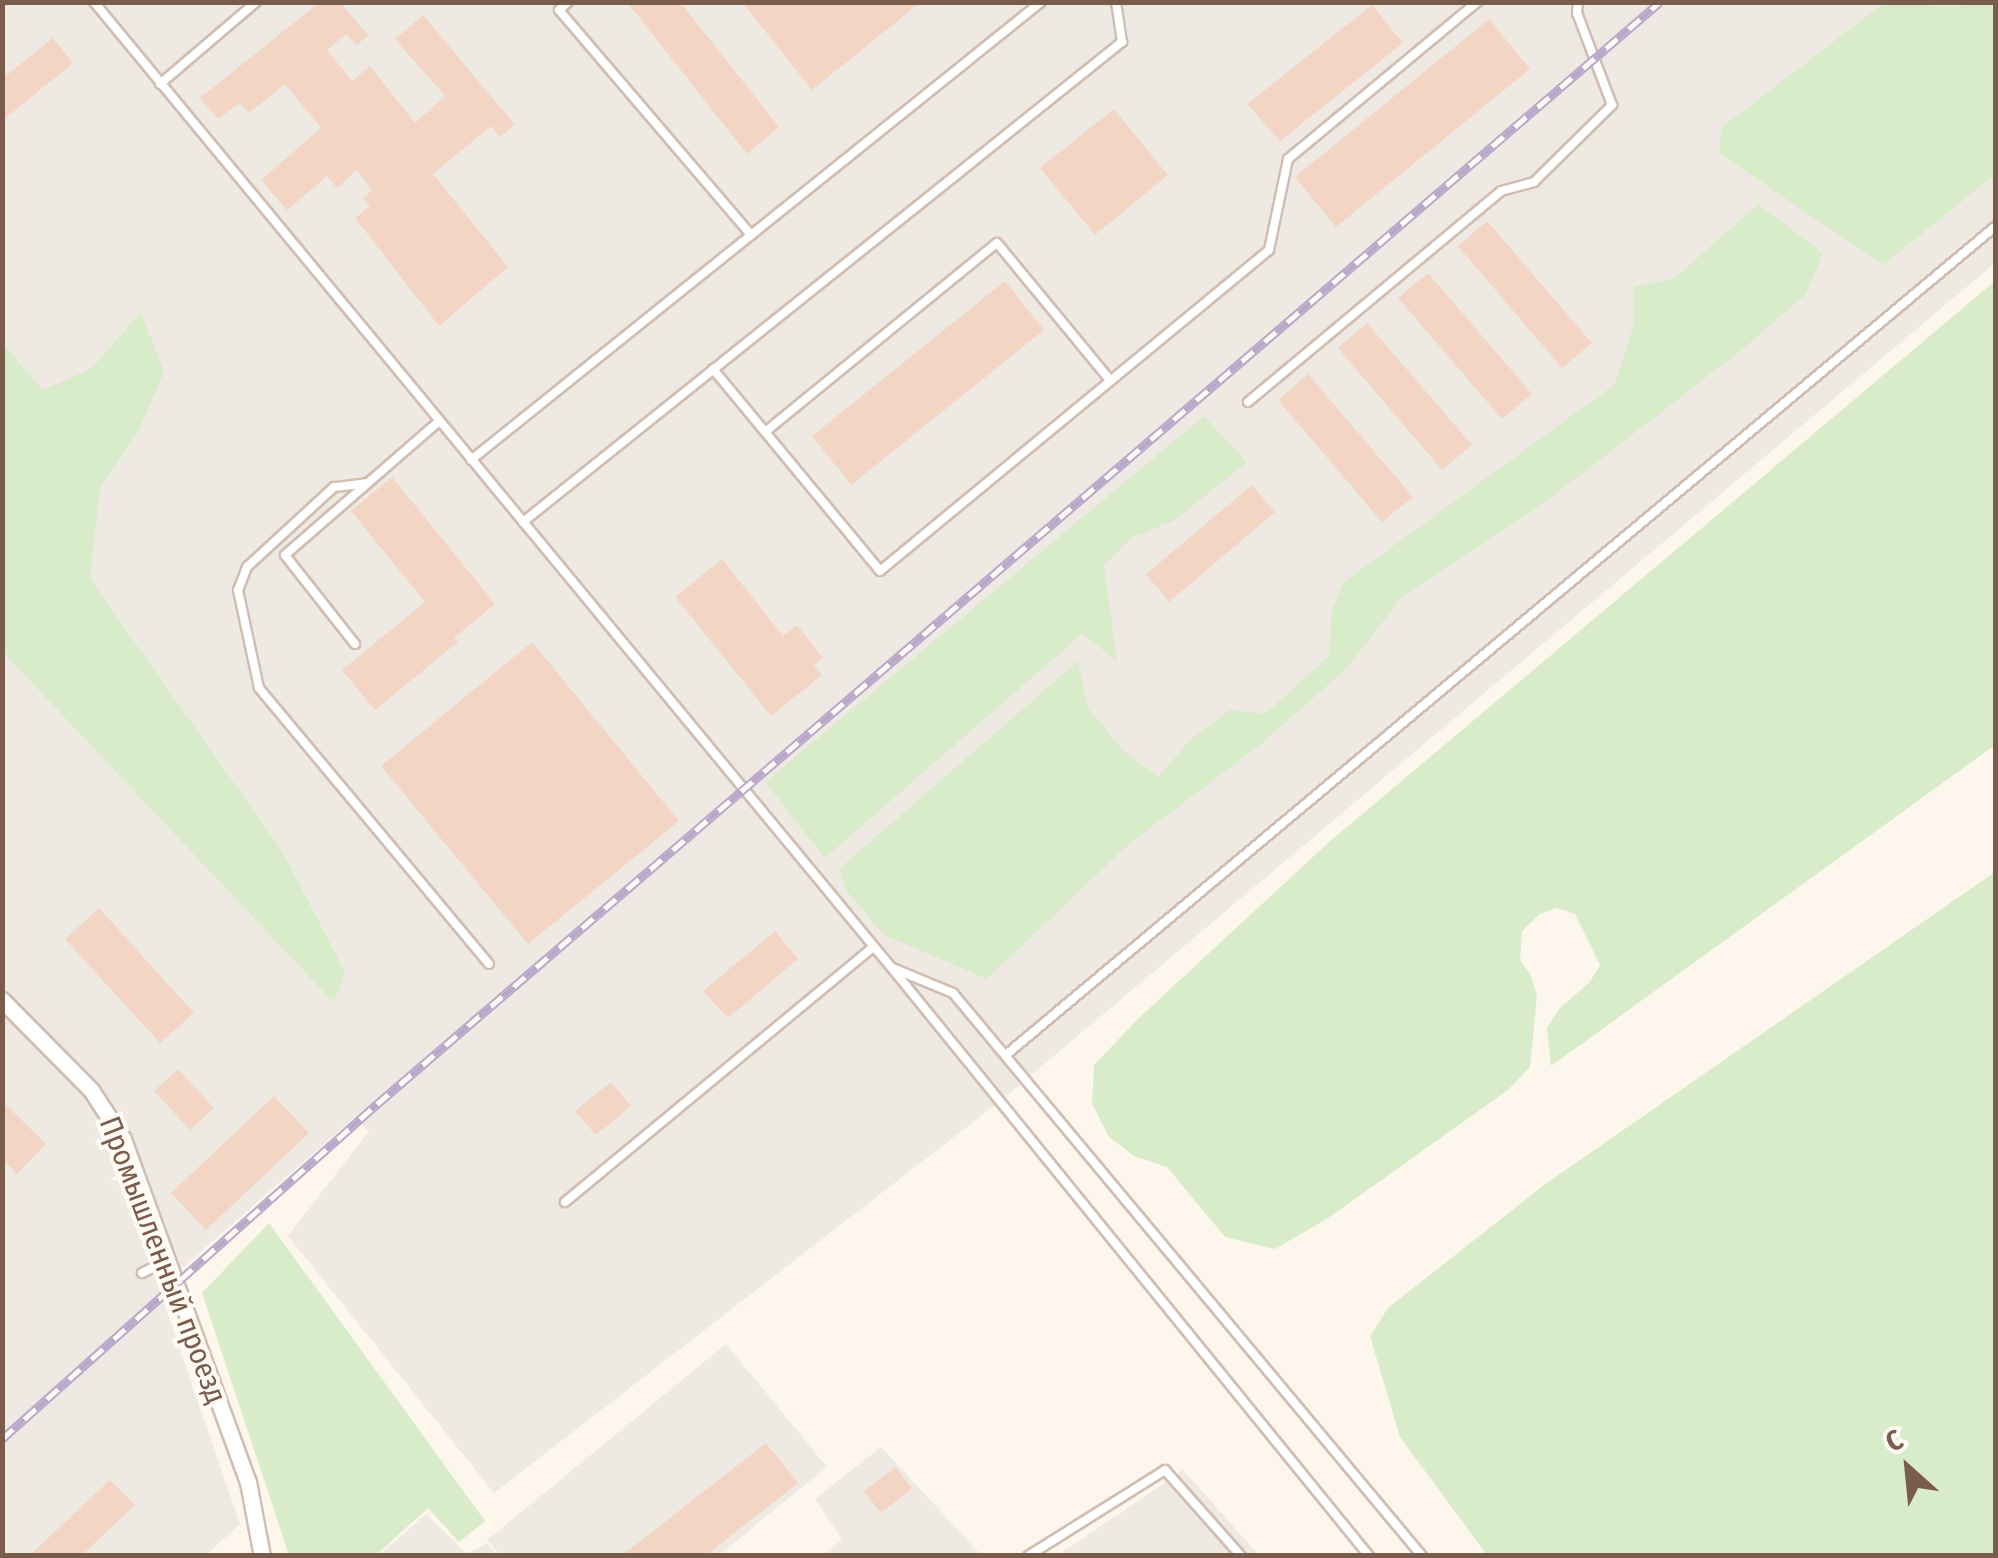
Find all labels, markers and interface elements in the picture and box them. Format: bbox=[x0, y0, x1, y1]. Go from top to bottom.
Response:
street label: Промышленный проезд bbox=[92, 1111, 234, 1409]
north arrow bbox=[1858, 1418, 1958, 1518]
text: С bbox=[1880, 1423, 1908, 1459]

